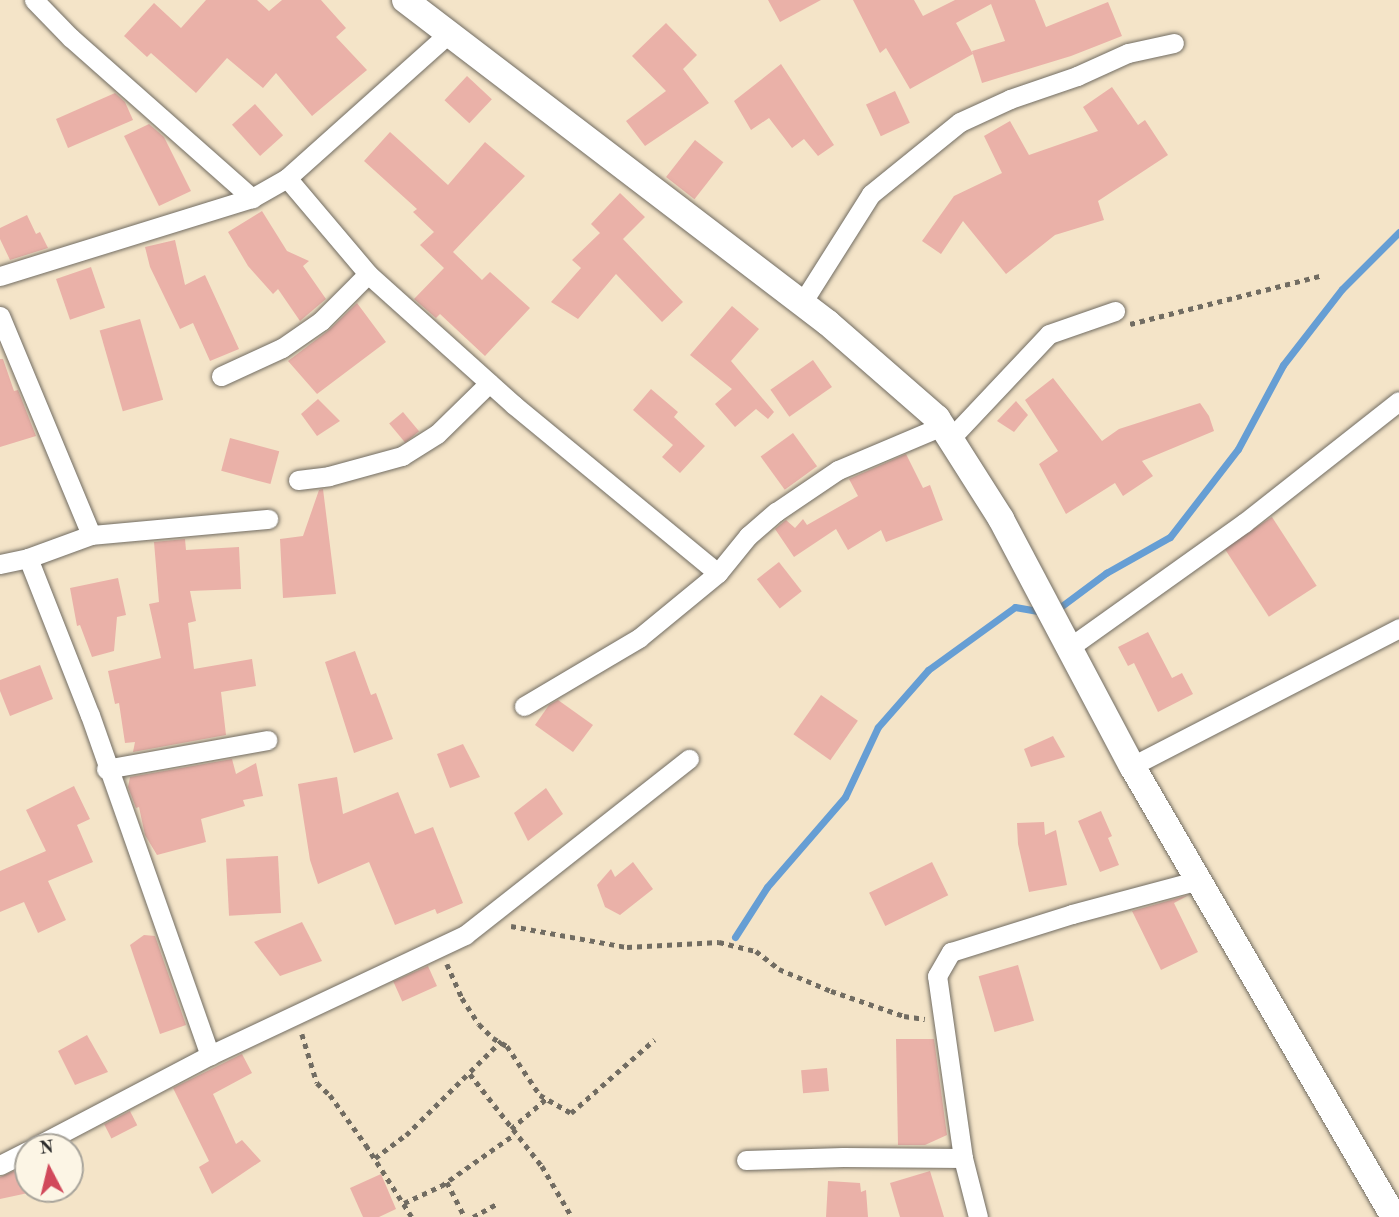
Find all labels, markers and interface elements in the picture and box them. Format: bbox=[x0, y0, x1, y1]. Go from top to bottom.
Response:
north arrow bbox=[14, 1133, 84, 1203]
text: N bbox=[38, 1138, 55, 1159]

